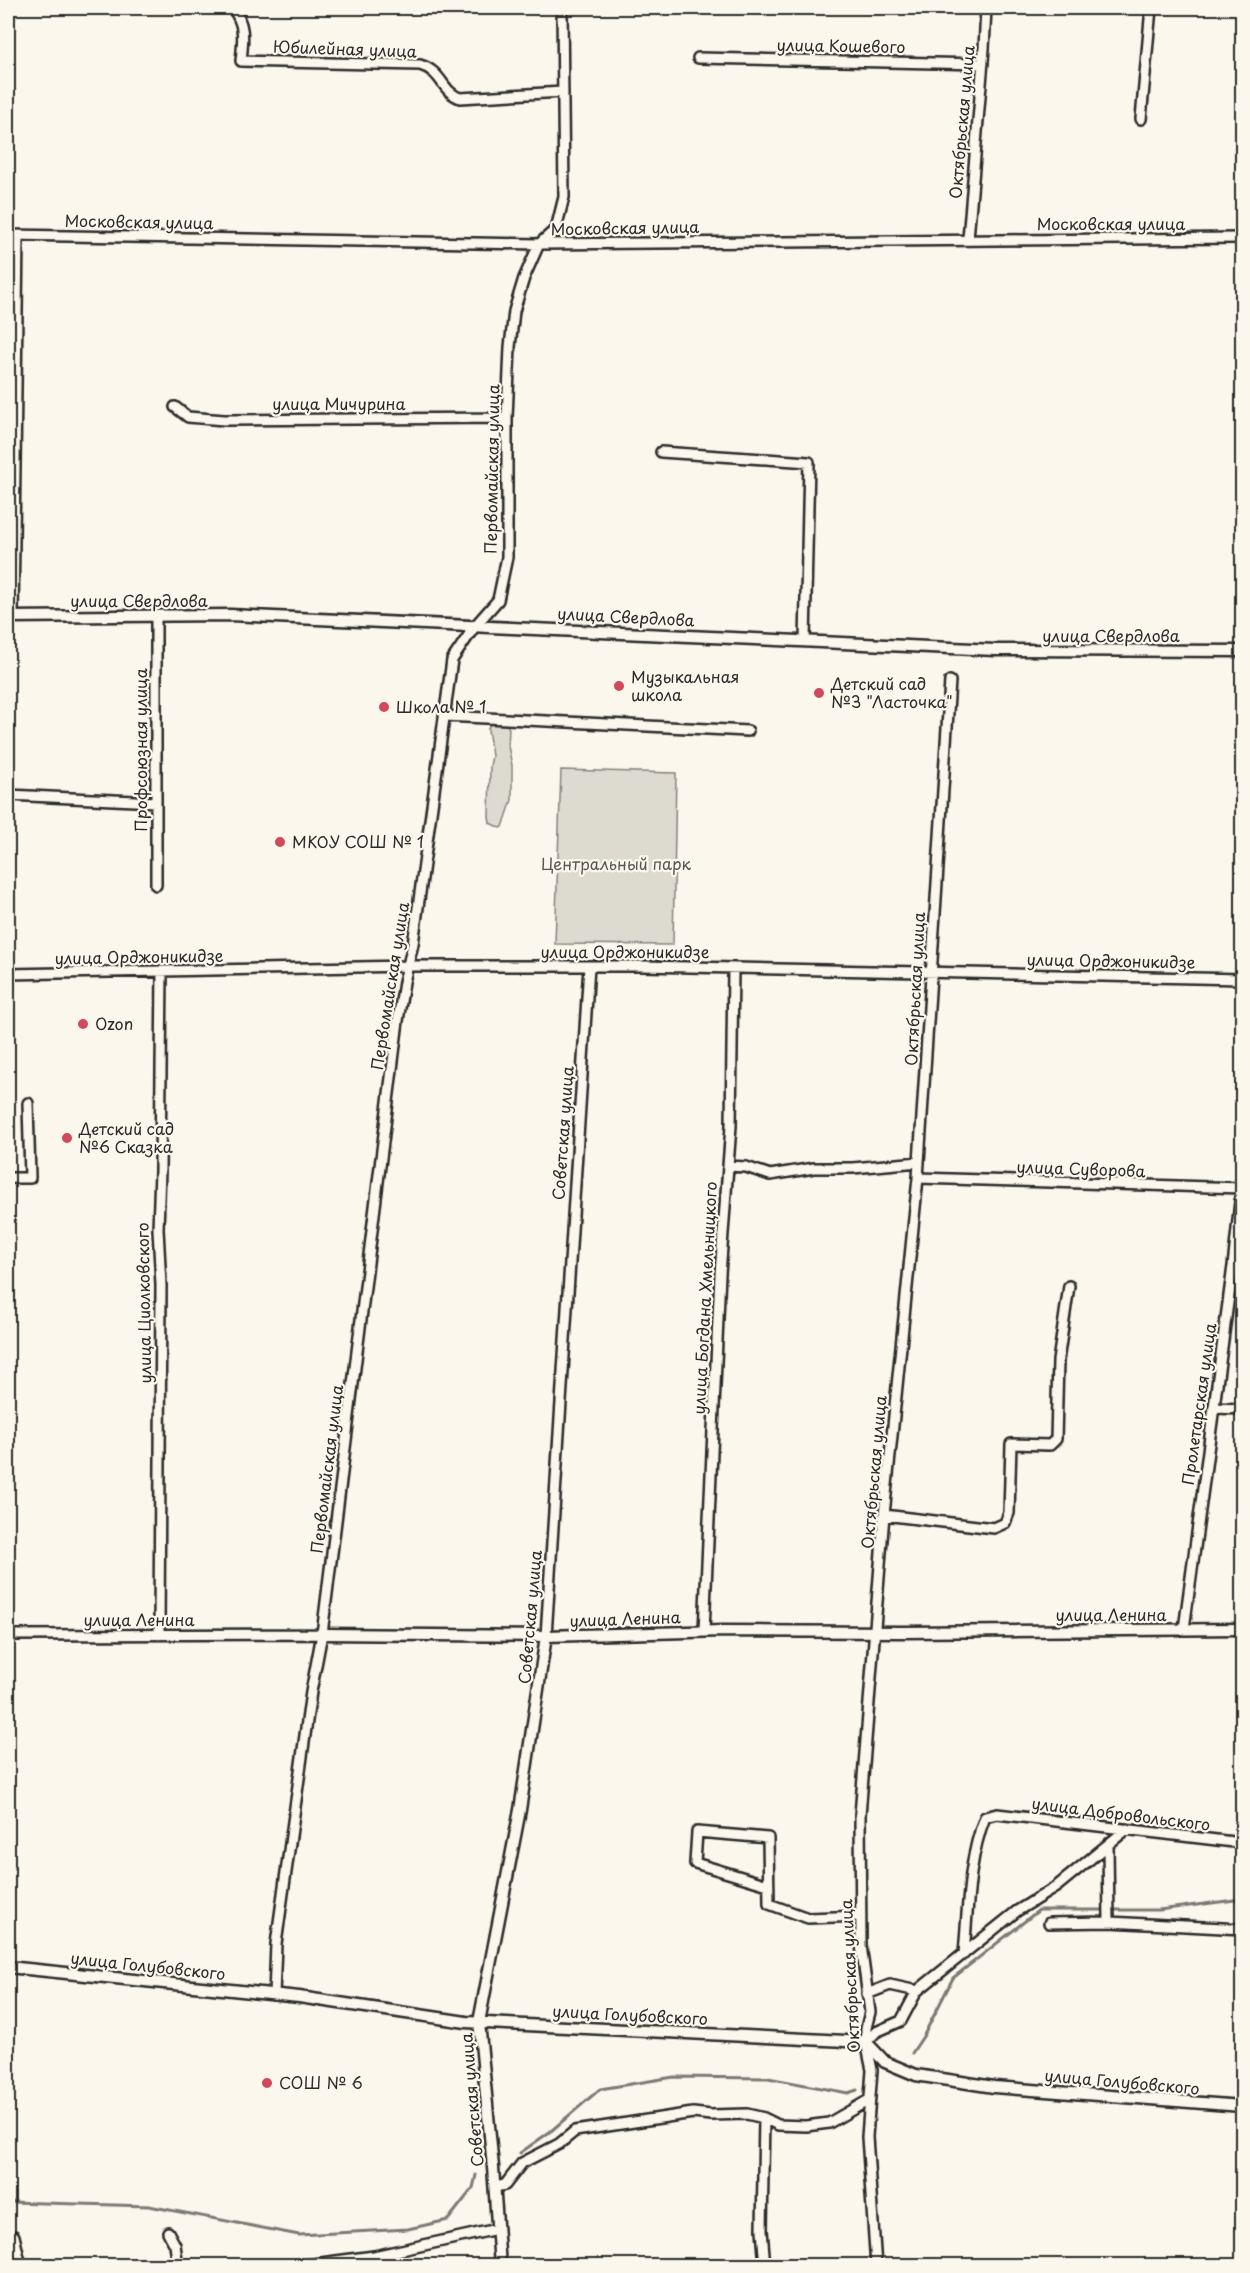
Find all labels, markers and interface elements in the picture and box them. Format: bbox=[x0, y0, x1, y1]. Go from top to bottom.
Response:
street label: улица Кошевого bbox=[777, 32, 906, 58]
street label: Юбилейная улица bbox=[273, 33, 417, 63]
street label: Октябрьская улица bbox=[942, 44, 980, 200]
street label: Московская улица bbox=[64, 208, 214, 234]
street label: Московская улица bbox=[1037, 211, 1185, 235]
street label: Московская улица bbox=[550, 214, 700, 240]
street label: Первомайская улица bbox=[478, 384, 504, 554]
street label: улица Мичурина bbox=[272, 391, 406, 415]
street label: улица Свердлова bbox=[70, 588, 208, 612]
street label: улица Свердлова bbox=[557, 600, 695, 632]
street label: улица Свердлова bbox=[1042, 623, 1180, 647]
place label: Музыкальная школа bbox=[631, 664, 739, 706]
street label: Профсоюзная улица bbox=[128, 668, 152, 832]
place label: Детский сад №3 "Ласточка" bbox=[830, 671, 953, 713]
marker: Музыкальная школа bbox=[612, 679, 626, 693]
marker: Детский сад №3 "Ласточка" bbox=[812, 686, 826, 700]
place label: Школа № 1 bbox=[396, 694, 487, 718]
marker: Школа № 1 bbox=[377, 700, 391, 714]
place label: МКОУ СОШ № 1 bbox=[292, 829, 424, 853]
marker: МКОУ СОШ № 1 bbox=[273, 835, 287, 849]
park label: Центральный парк bbox=[541, 851, 692, 875]
street label: Первомайская улица bbox=[364, 900, 414, 1072]
street label: Октябрьская улица bbox=[898, 912, 930, 1066]
street label: улица Орджоникидзе bbox=[541, 939, 710, 963]
street label: улица Орджоникидзе bbox=[54, 943, 224, 969]
street label: улица Орджоникидзе bbox=[1026, 947, 1196, 973]
place label: Ozon bbox=[95, 1011, 133, 1035]
marker: Ozon bbox=[76, 1017, 90, 1031]
street label: Советская улица bbox=[545, 1065, 579, 1201]
place label: Детский сад №6 Сказка bbox=[78, 1116, 174, 1158]
marker: Детский сад №6 Сказка bbox=[60, 1131, 74, 1145]
street label: улица Суворова bbox=[1016, 1154, 1146, 1182]
street label: улица Богдана Хмельницкого bbox=[686, 1181, 722, 1415]
street label: улица Циолковского bbox=[130, 1222, 156, 1384]
street label: Пролетарская улица bbox=[1175, 1321, 1221, 1486]
street label: Первомайская улица bbox=[304, 1383, 348, 1555]
street label: Октябрьская улица bbox=[854, 1394, 892, 1550]
street label: Советская улица bbox=[511, 1549, 547, 1685]
street label: улица Ленина bbox=[1055, 1602, 1167, 1626]
street label: улица Ленина bbox=[569, 1604, 681, 1632]
street label: улица Ленина bbox=[83, 1607, 195, 1631]
street label: улица Добровольского bbox=[1030, 1790, 1212, 1836]
street label: Октябрьская улица bbox=[833, 1899, 865, 2053]
street label: улица Голубовского bbox=[69, 1945, 227, 1985]
street label: улица Голубовского bbox=[552, 1998, 708, 2030]
street label: Советская улица bbox=[453, 2032, 489, 2168]
street label: улица Голубовского bbox=[1043, 2062, 1201, 2100]
place label: СОШ № 6 bbox=[279, 2070, 363, 2094]
marker: СОШ № 6 bbox=[260, 2076, 274, 2090]

